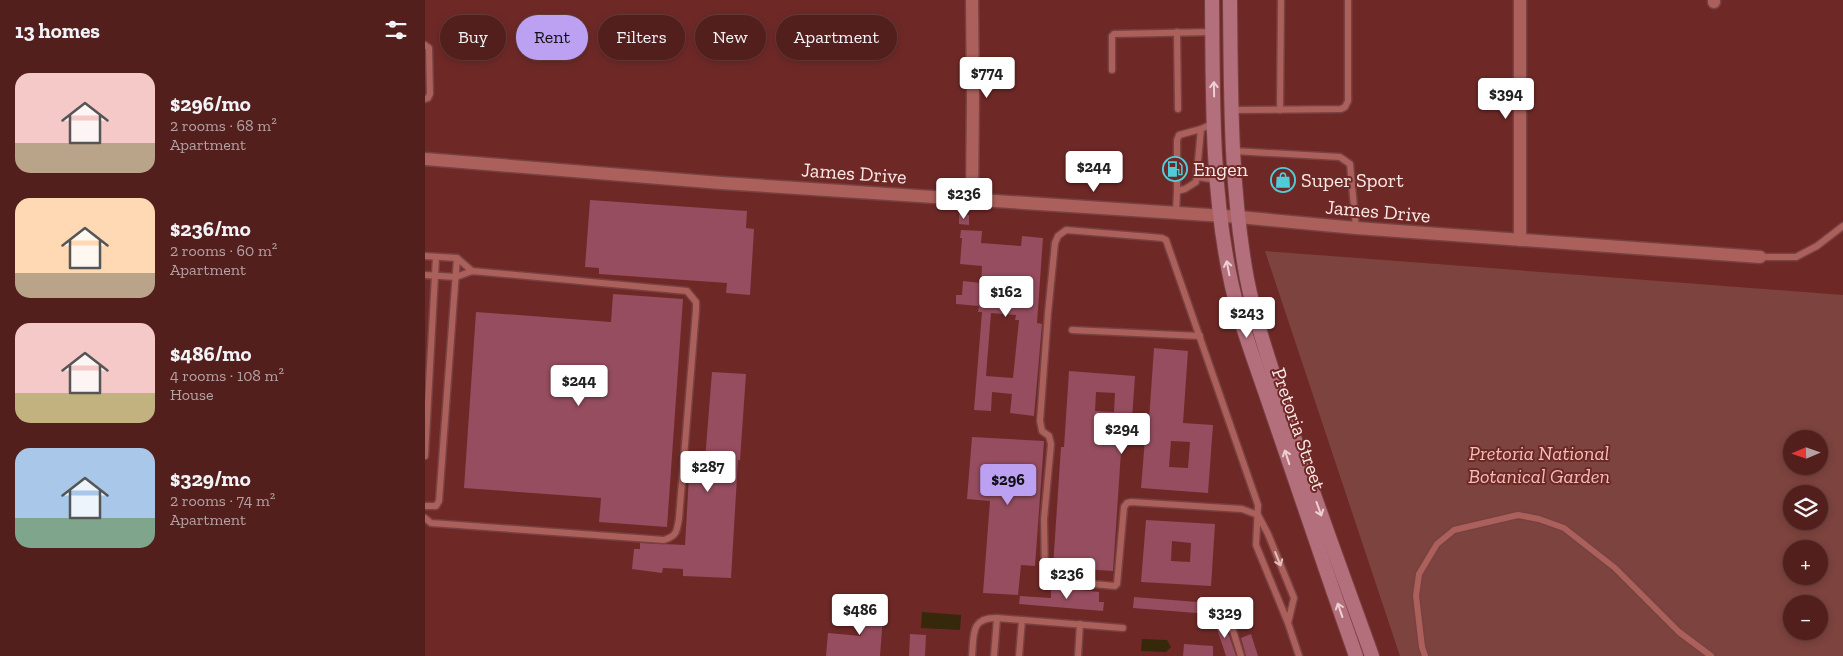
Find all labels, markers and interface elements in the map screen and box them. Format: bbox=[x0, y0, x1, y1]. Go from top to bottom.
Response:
chip: Buy bbox=[440, 15, 506, 60]
chip: Rent bbox=[516, 15, 588, 60]
chip: Filters bbox=[598, 15, 685, 60]
chip: New bbox=[695, 15, 766, 60]
chip: Apartment bbox=[776, 15, 897, 60]
icon: filters bbox=[382, 16, 410, 44]
text: 13 homes bbox=[15, 18, 100, 43]
pin: $774 bbox=[957, 56, 1017, 99]
text: $774 bbox=[971, 63, 1003, 82]
pin: $394 bbox=[1476, 78, 1536, 120]
one-way arrow bbox=[1209, 81, 1219, 98]
text: $394 bbox=[1489, 84, 1523, 103]
text: $296/mo bbox=[170, 91, 251, 116]
icon: home bbox=[55, 93, 115, 153]
text: 2 rooms · 68 m² bbox=[170, 116, 277, 135]
text: Apartment bbox=[170, 135, 246, 154]
pin: $244 bbox=[1064, 150, 1124, 193]
fuel station icon: Engen bbox=[1162, 156, 1188, 182]
street label: James Drive bbox=[801, 157, 907, 189]
text: $244 bbox=[1077, 157, 1111, 176]
place label: Engen bbox=[1193, 157, 1249, 181]
shop icon: Super Sport bbox=[1270, 167, 1296, 193]
place label: Super Sport bbox=[1301, 168, 1404, 192]
pin: $236 bbox=[934, 178, 994, 220]
text: $236 bbox=[947, 184, 981, 203]
street label: James Drive bbox=[1325, 194, 1431, 228]
text: $236/mo bbox=[170, 216, 251, 241]
icon: home bbox=[55, 218, 115, 278]
text: 2 rooms · 60 m² bbox=[170, 241, 277, 260]
text: Apartment bbox=[170, 260, 246, 279]
one-way arrow bbox=[1223, 261, 1232, 277]
pin: $162 bbox=[976, 276, 1036, 318]
text: $162 bbox=[990, 282, 1022, 301]
pin: $243 bbox=[1217, 296, 1277, 339]
text: $243 bbox=[1230, 303, 1264, 322]
text: $486/mo bbox=[170, 341, 252, 366]
icon: home bbox=[55, 343, 115, 403]
pin: $244 bbox=[549, 364, 609, 407]
street label: Pretoria Street bbox=[1267, 365, 1331, 494]
text: 4 rooms · 108 m² bbox=[170, 366, 284, 385]
text: $244 bbox=[562, 371, 596, 390]
text: House bbox=[170, 385, 213, 404]
pin: $294 bbox=[1092, 412, 1152, 455]
text: $294 bbox=[1105, 419, 1139, 438]
north arrow bbox=[1783, 430, 1827, 475]
map controls bbox=[1783, 430, 1828, 640]
park label: Pretoria National Botanical Garden bbox=[1468, 441, 1610, 488]
one-way arrow bbox=[1282, 449, 1291, 465]
pin: $287 bbox=[678, 450, 738, 493]
text: $287 bbox=[692, 457, 725, 476]
pin: $296 bbox=[978, 464, 1038, 506]
text: $329/mo bbox=[170, 466, 251, 491]
icon: home bbox=[55, 468, 115, 528]
text: $296 bbox=[991, 470, 1025, 489]
button: layers bbox=[1783, 485, 1828, 530]
text: 2 rooms · 74 m² bbox=[170, 491, 275, 510]
one-way arrow bbox=[1315, 501, 1324, 516]
text: Apartment bbox=[170, 510, 246, 529]
button: + bbox=[1783, 540, 1828, 585]
one-way arrow bbox=[1274, 551, 1284, 566]
pin: $236 bbox=[1037, 558, 1097, 600]
text: $236 bbox=[1050, 564, 1084, 583]
pin: $486 bbox=[830, 594, 890, 636]
button: − bbox=[1783, 595, 1828, 640]
pin: $329 bbox=[1195, 596, 1255, 639]
text: $486 bbox=[843, 600, 877, 619]
text: $329 bbox=[1208, 603, 1242, 622]
one-way arrow bbox=[1335, 603, 1344, 618]

